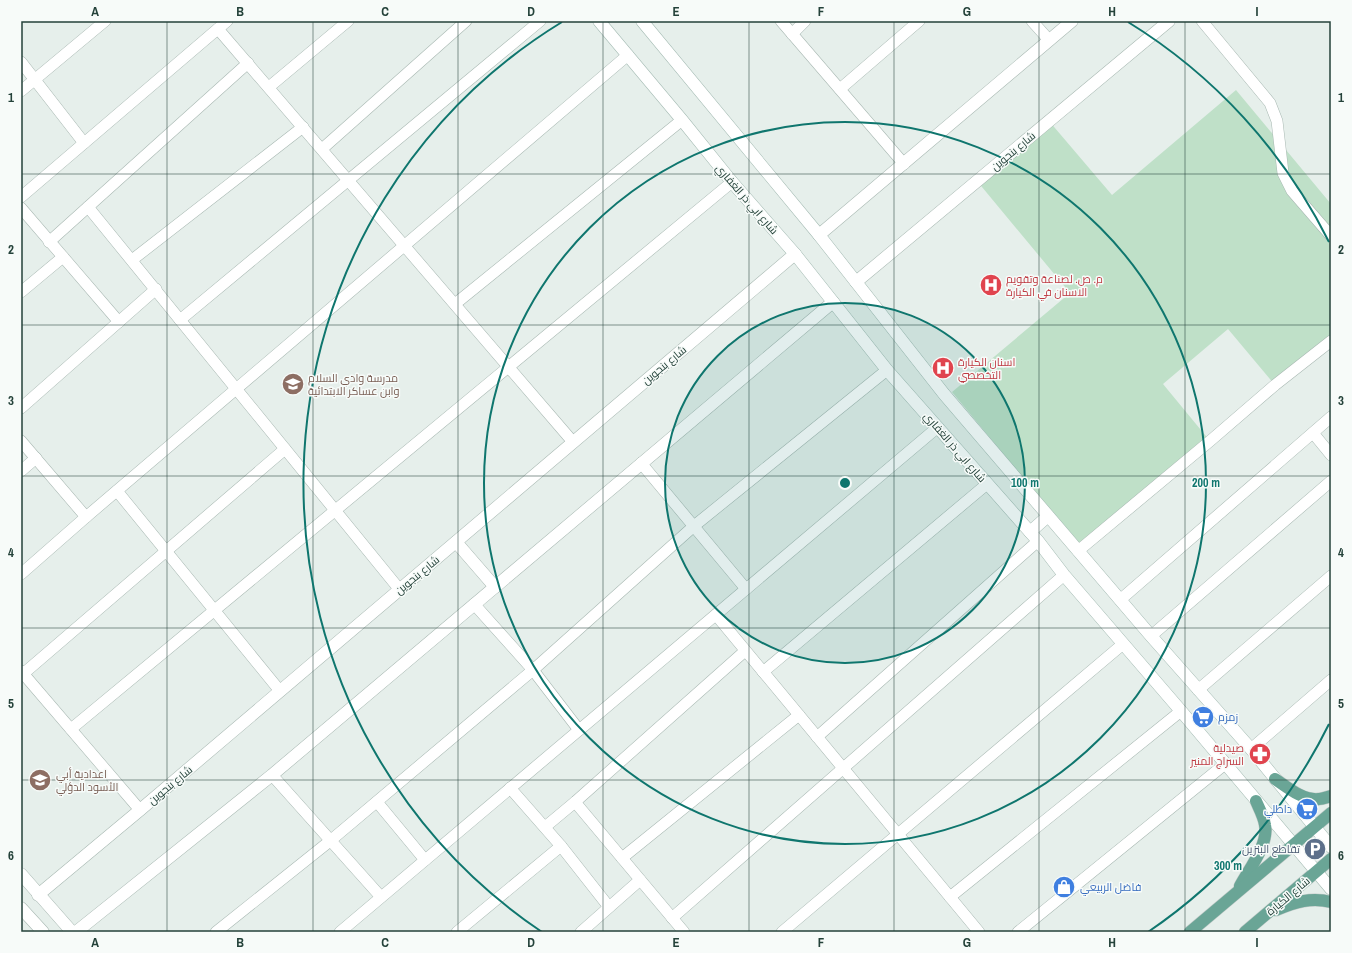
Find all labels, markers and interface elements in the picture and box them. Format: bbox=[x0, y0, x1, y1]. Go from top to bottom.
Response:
text: A bbox=[91, 3, 99, 20]
text: B bbox=[236, 3, 244, 20]
text: C bbox=[381, 3, 389, 20]
text: D bbox=[527, 3, 535, 20]
text: E bbox=[672, 3, 680, 20]
text: F bbox=[818, 3, 825, 20]
text: G bbox=[963, 3, 971, 20]
text: H bbox=[1108, 3, 1116, 20]
text: I bbox=[1256, 3, 1259, 20]
text: 1 bbox=[8, 89, 14, 106]
text: 1 bbox=[1338, 89, 1344, 106]
street label: شارع بنجوين bbox=[988, 128, 1039, 174]
street label: شارع ابي ذر الغفاري bbox=[711, 161, 781, 238]
text: 2 bbox=[8, 241, 14, 258]
text: 2 bbox=[1338, 241, 1344, 258]
hospital icon: م. ص. لصناعة وتقويم الاسنان في الكيارة bbox=[978, 272, 1004, 298]
place label: م. ص. لصناعة وتقويم الاسنان في الكيارة bbox=[1006, 272, 1103, 301]
street label: شارع بنجوين bbox=[639, 342, 690, 388]
hospital icon: اسنان الكيارة التخصصي bbox=[930, 355, 956, 381]
place label: اسنان الكيارة التخصصي bbox=[958, 355, 1015, 383]
school or university icon: مدرسة وادي السلام وابن عساكر الابتدائية bbox=[280, 371, 306, 397]
place label: مدرسة وادي السلام وابن عساكر الابتدائية bbox=[308, 371, 400, 398]
text: 3 bbox=[8, 392, 14, 409]
text: 3 bbox=[1338, 392, 1344, 409]
street label: شارع ابي ذر الغفاري bbox=[919, 409, 989, 486]
text: 100 m bbox=[1011, 475, 1039, 491]
text: 200 m bbox=[1192, 475, 1220, 491]
centre of rings bbox=[838, 476, 852, 490]
text: 4 bbox=[8, 544, 14, 561]
text: 4 bbox=[1338, 544, 1344, 561]
street label: شارع بنجوين bbox=[392, 552, 443, 598]
text: 5 bbox=[8, 695, 14, 712]
text: 5 bbox=[1338, 695, 1344, 712]
supermarket icon: زمزم bbox=[1190, 704, 1216, 730]
place label: زمزم bbox=[1218, 710, 1238, 725]
place label: صيدلية السراج المنير bbox=[1189, 741, 1244, 769]
pharmacy icon: صيدلية السراج المنير bbox=[1247, 741, 1273, 767]
street label: شارع بنجوين bbox=[145, 762, 196, 808]
school or university icon: اعدادية أبي الأسود الدؤلي bbox=[27, 767, 53, 793]
place label: اعدادية أبي الأسود الدؤلي bbox=[56, 767, 118, 796]
supermarket icon: داطلي bbox=[1294, 796, 1320, 822]
place label: داطلي bbox=[1264, 802, 1292, 818]
parking icon: تقاطع البنزين bbox=[1302, 836, 1328, 862]
place label: تقاطع البنزين bbox=[1242, 842, 1300, 857]
text: 6 bbox=[8, 847, 14, 864]
text: 6 bbox=[1338, 847, 1344, 864]
text: 300 m bbox=[1214, 858, 1242, 874]
shop icon: فاضل الربيعي bbox=[1051, 874, 1077, 900]
street label: شارع الكيارة bbox=[1263, 874, 1313, 919]
place label: فاضل الربيعي bbox=[1080, 880, 1141, 896]
text: A bbox=[91, 934, 99, 951]
text: B bbox=[236, 934, 244, 951]
text: C bbox=[381, 934, 389, 951]
text: D bbox=[527, 934, 535, 951]
text: E bbox=[672, 934, 680, 951]
text: F bbox=[818, 934, 825, 951]
text: G bbox=[963, 934, 971, 951]
text: H bbox=[1108, 934, 1116, 951]
text: I bbox=[1256, 934, 1259, 951]

